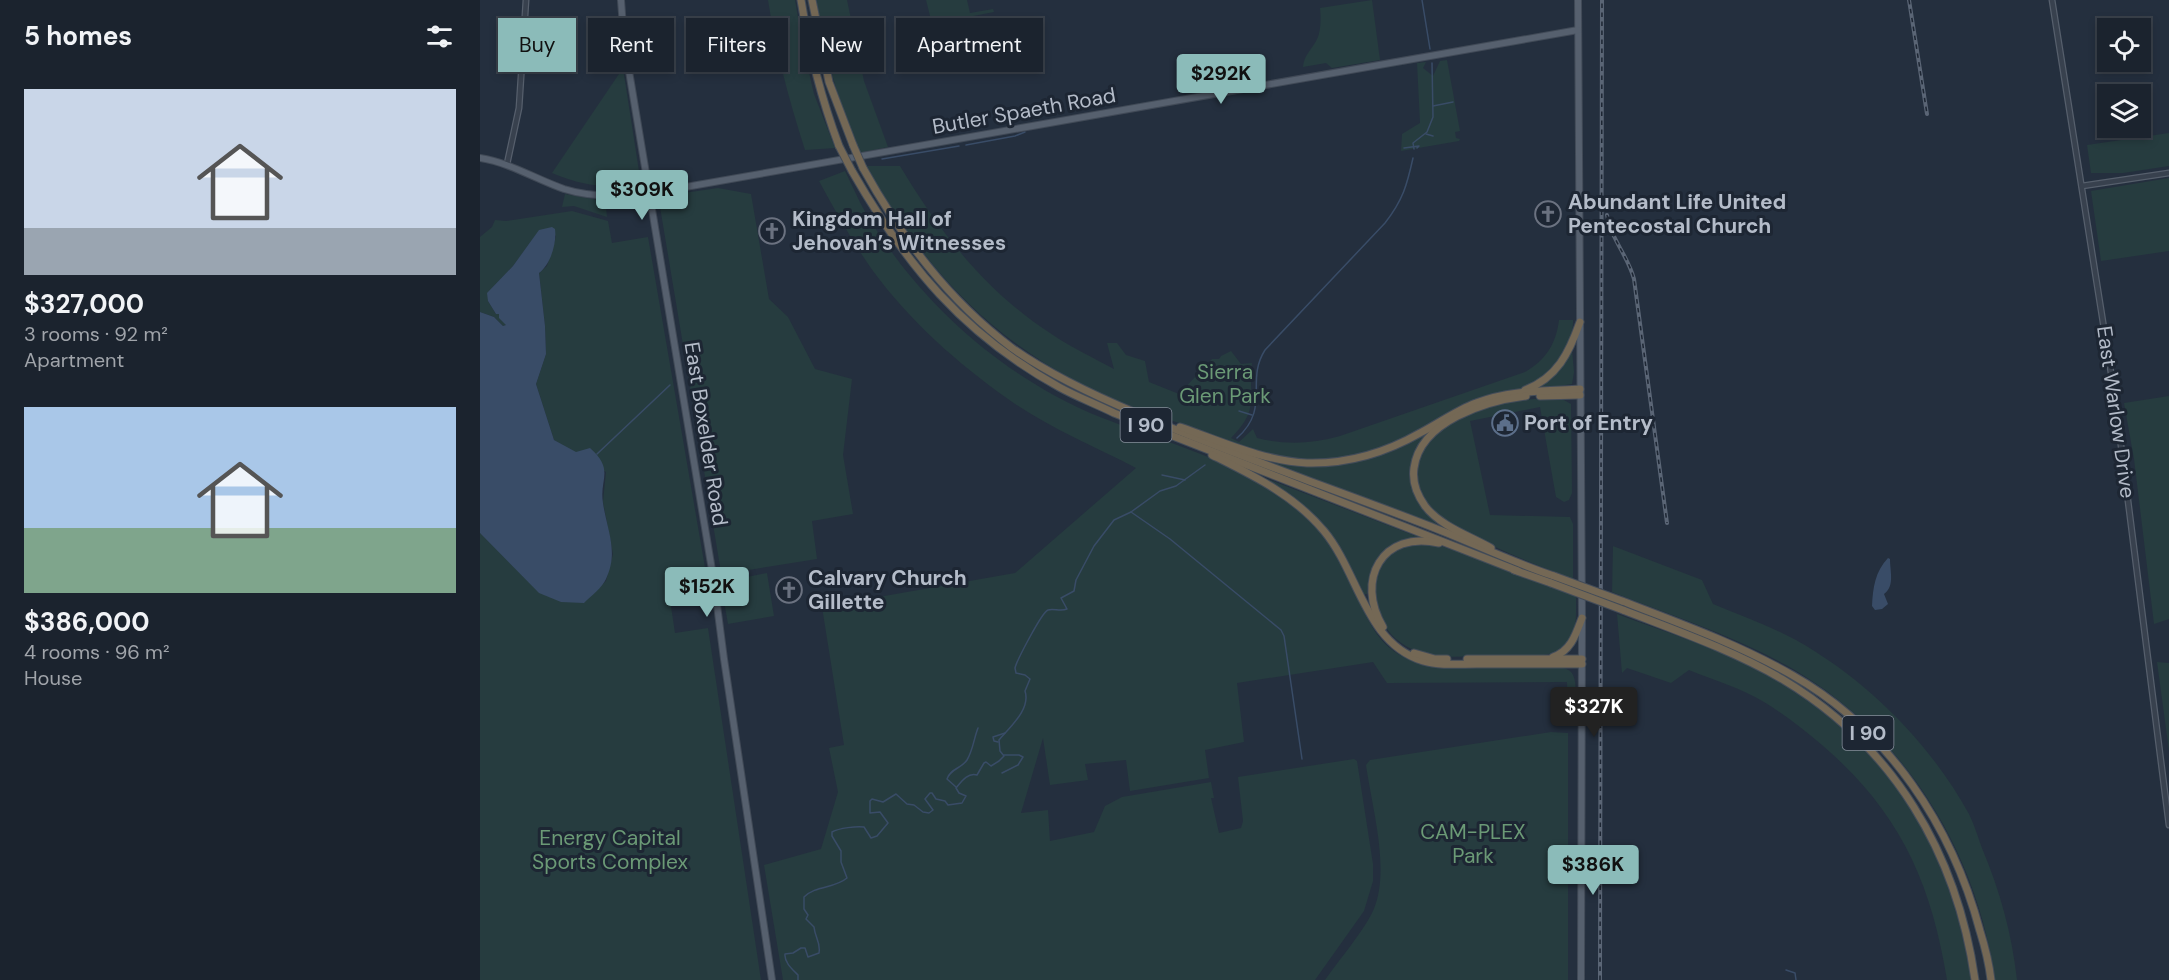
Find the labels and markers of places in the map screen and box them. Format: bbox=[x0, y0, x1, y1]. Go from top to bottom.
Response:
pin: $292K bbox=[1179, 54, 1263, 105]
pin: $309K bbox=[600, 170, 684, 221]
place label: Abundant Life United Pentecostal Church bbox=[1568, 188, 1786, 240]
church icon: Abundant Life United Pentecostal Church bbox=[1533, 199, 1563, 229]
place label: Kingdom Hall of Jehovah’s Witnesses bbox=[792, 205, 1006, 257]
church icon: Kingdom Hall of Jehovah’s Witnesses bbox=[757, 216, 787, 246]
public building icon: Port of Entry bbox=[1490, 408, 1520, 438]
place label: Port of Entry bbox=[1524, 409, 1653, 437]
place label: Calvary Church Gillette bbox=[808, 564, 967, 616]
pin: $152K bbox=[665, 567, 749, 618]
church icon: Calvary Church Gillette bbox=[774, 575, 804, 605]
pin: $327K bbox=[1552, 687, 1636, 738]
pin: $386K bbox=[1551, 845, 1635, 896]

